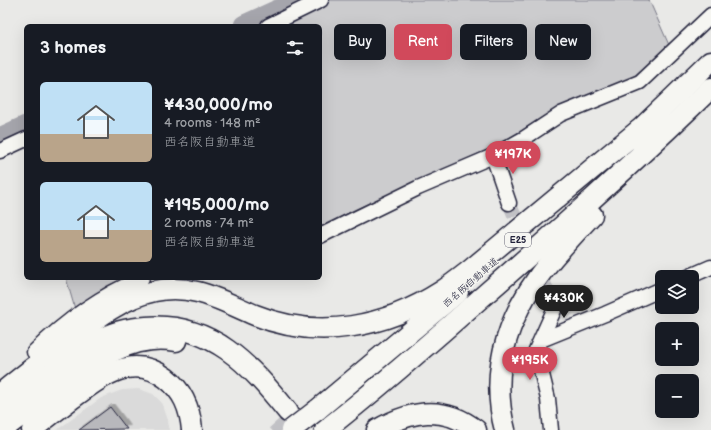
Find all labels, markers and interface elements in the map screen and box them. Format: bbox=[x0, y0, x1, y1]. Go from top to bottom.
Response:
chip: Buy bbox=[334, 24, 386, 60]
chip: Rent bbox=[394, 24, 452, 60]
chip: Filters bbox=[460, 24, 527, 60]
chip: New bbox=[535, 24, 591, 60]
icon: filters bbox=[284, 37, 306, 59]
text: 3 homes bbox=[40, 38, 106, 58]
text: ¥430,000/mo bbox=[164, 95, 273, 115]
icon: home bbox=[72, 98, 120, 146]
text: 4 rooms · 148 m² bbox=[164, 115, 261, 131]
text: 西名阪自動車道 bbox=[164, 134, 255, 150]
pin: ¥197K bbox=[485, 141, 541, 175]
text: ¥197K bbox=[494, 146, 532, 162]
text: ¥195,000/mo bbox=[164, 195, 269, 215]
icon: home bbox=[72, 198, 120, 246]
text: 2 rooms · 74 m² bbox=[164, 215, 254, 231]
road number: E25 bbox=[505, 233, 531, 247]
text: 西名阪自動車道 bbox=[164, 234, 255, 250]
street label: 西名阪自動車道 bbox=[440, 255, 501, 310]
map controls bbox=[655, 270, 699, 418]
button: layers bbox=[655, 270, 699, 314]
pin: ¥430K bbox=[536, 285, 592, 319]
text: ¥430K bbox=[544, 290, 584, 306]
button: + bbox=[655, 322, 699, 366]
pin: ¥195K bbox=[502, 347, 558, 381]
text: ¥195K bbox=[511, 352, 549, 368]
button: − bbox=[655, 374, 699, 418]

